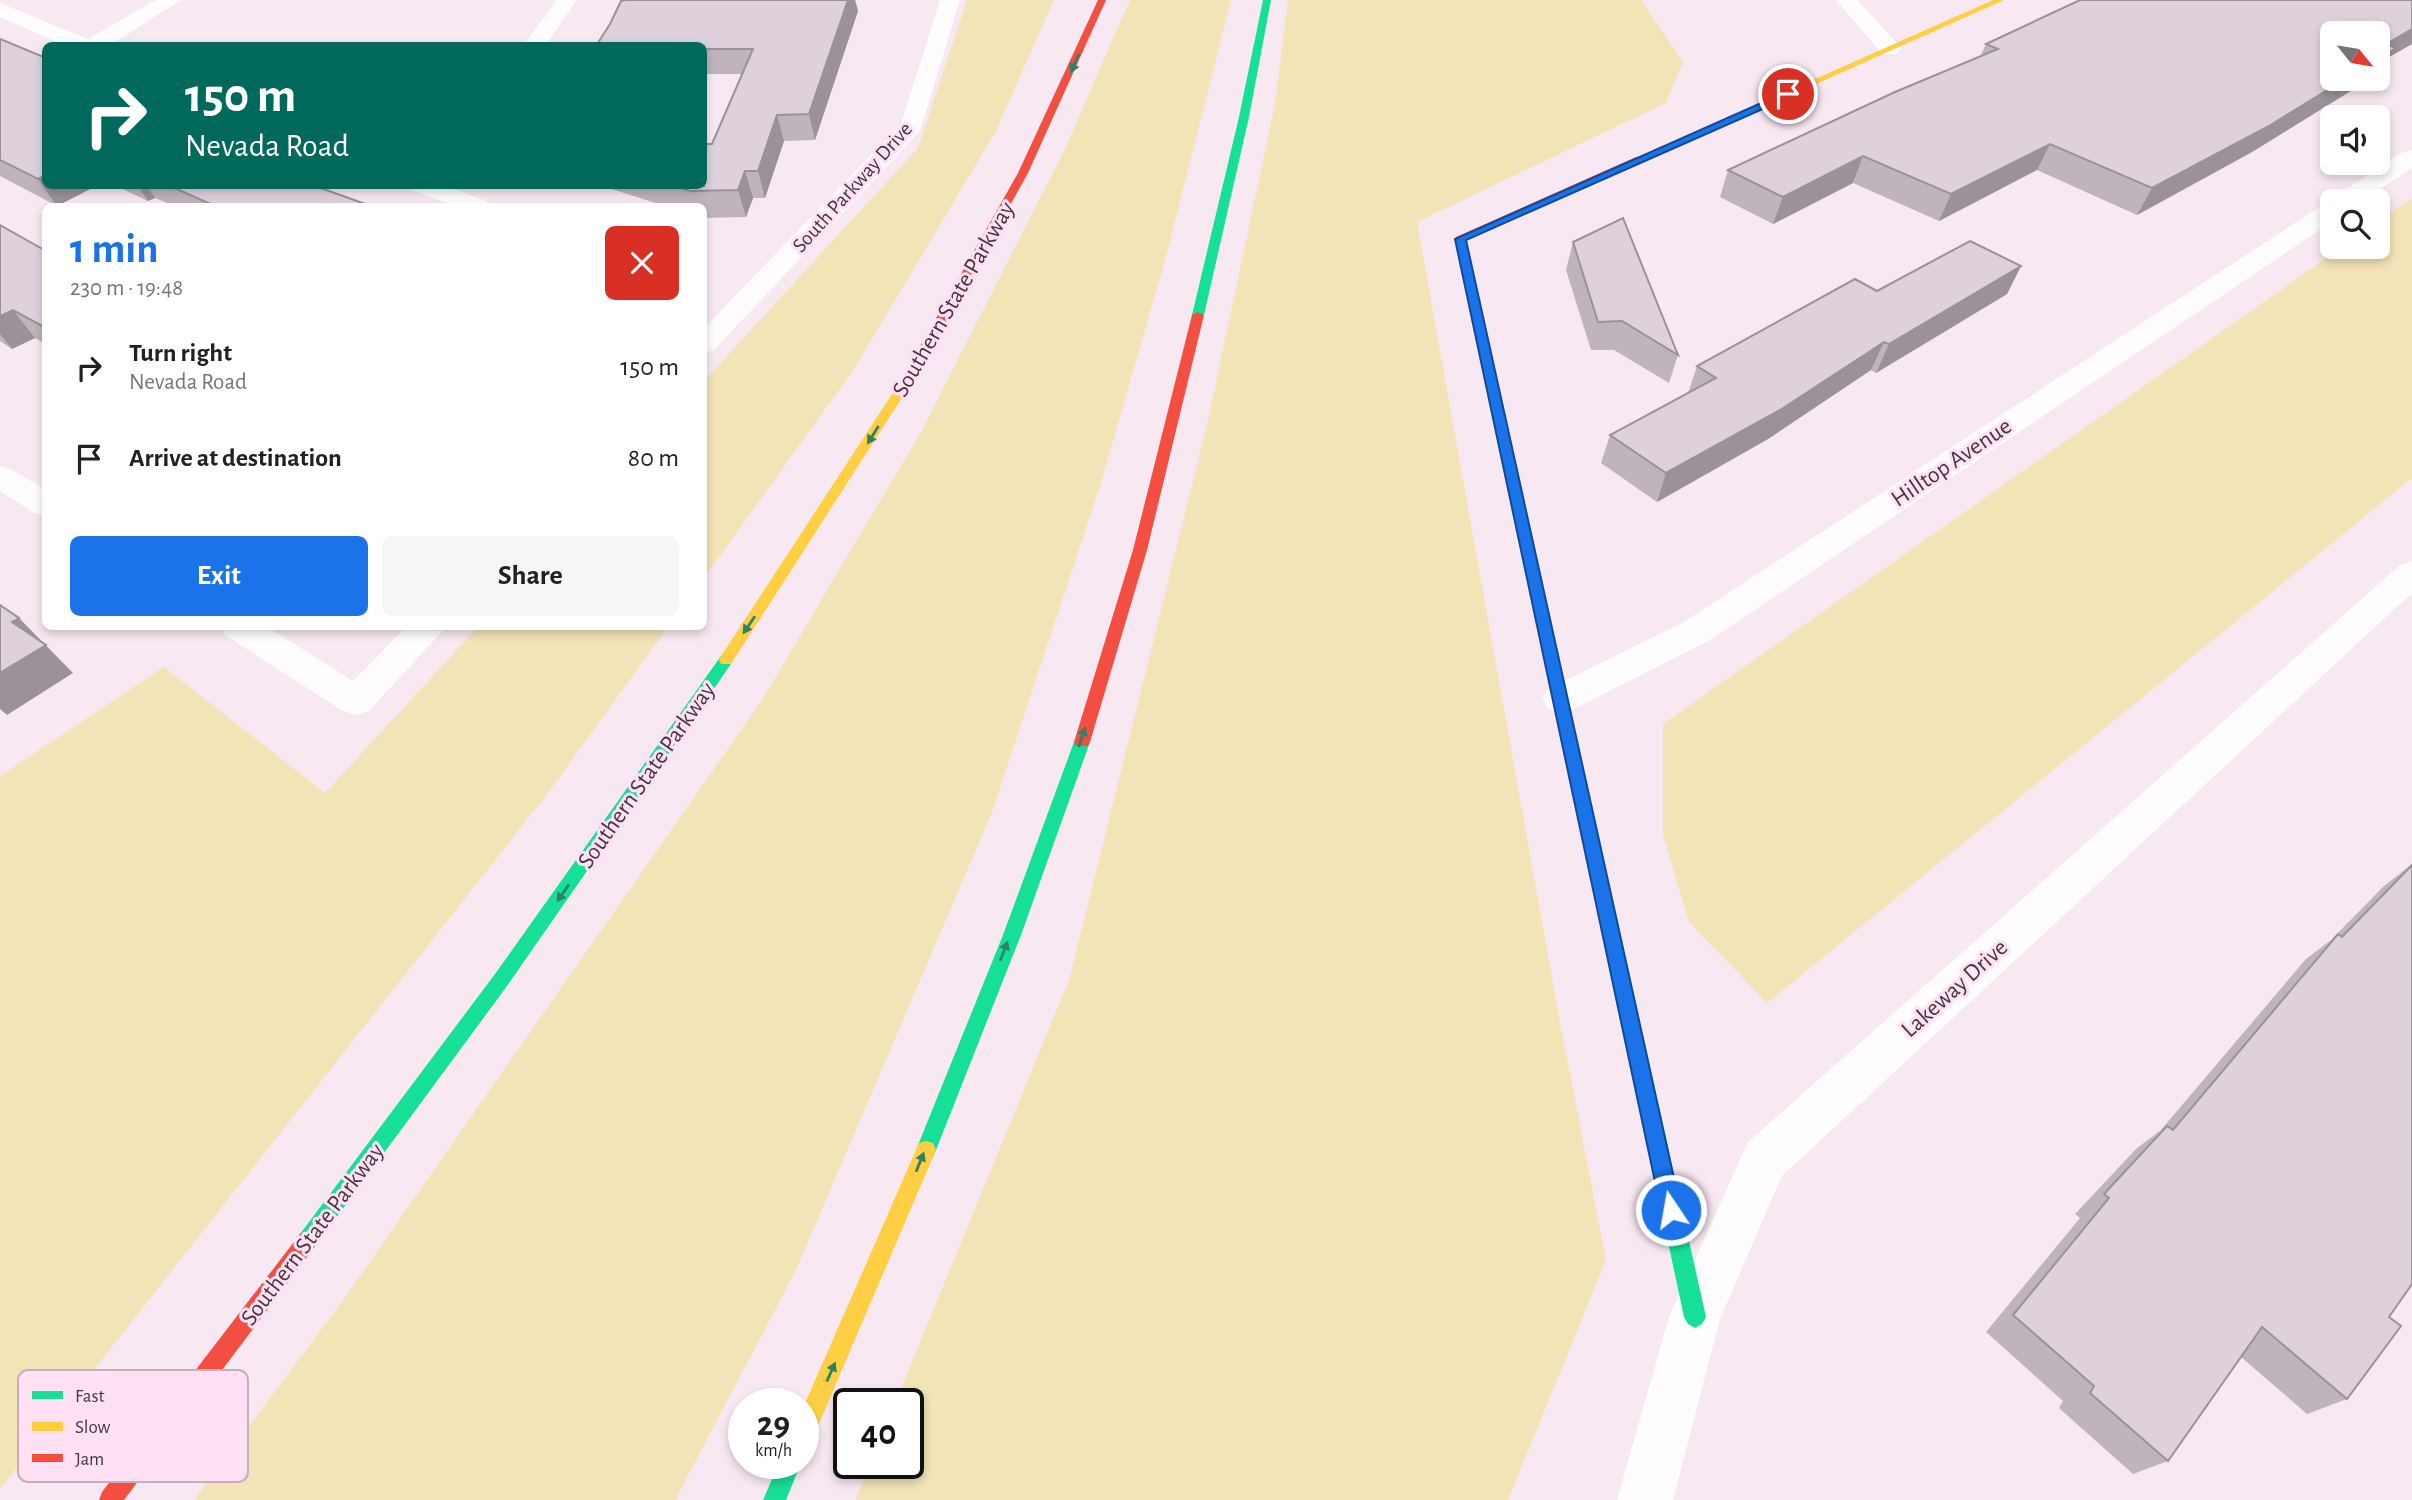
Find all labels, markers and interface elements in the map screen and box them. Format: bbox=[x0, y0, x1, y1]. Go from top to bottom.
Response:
north arrow bbox=[2320, 21, 2390, 91]
map controls bbox=[2320, 21, 2390, 259]
one-way arrow bbox=[1070, 53, 1081, 74]
pin bbox=[1758, 64, 1818, 124]
icon: right bbox=[70, 70, 161, 161]
text: 150 m bbox=[185, 72, 296, 121]
icon: arrive bbox=[1769, 75, 1807, 113]
button: sound bbox=[2320, 105, 2390, 175]
street label: South Parkway Drive bbox=[789, 118, 916, 256]
text: Nevada Road bbox=[185, 130, 349, 162]
button: search bbox=[2320, 189, 2390, 259]
street label: Southern State Parkway bbox=[888, 198, 1019, 401]
button: close bbox=[605, 226, 679, 300]
text: 1 min bbox=[70, 228, 159, 270]
text: 230 m · 19:48 bbox=[70, 277, 183, 300]
text: Turn right bbox=[129, 340, 232, 366]
icon: right bbox=[70, 349, 108, 387]
text: 150 m bbox=[620, 354, 679, 380]
text: Nevada Road bbox=[129, 371, 247, 394]
street label: Hilltop Avenue bbox=[1887, 414, 2016, 512]
one-way arrow bbox=[867, 425, 880, 444]
icon: arrive bbox=[70, 440, 108, 478]
text: Arrive at destination bbox=[129, 445, 342, 471]
text: 80 m bbox=[628, 445, 679, 471]
button: Exit bbox=[70, 536, 368, 616]
button: Share bbox=[382, 536, 679, 616]
one-way arrow bbox=[742, 616, 756, 634]
street label: Southern State Parkway bbox=[574, 678, 720, 873]
one-way arrow bbox=[1077, 726, 1088, 747]
one-way arrow bbox=[556, 884, 570, 902]
street label: Lakeway Drive bbox=[1897, 935, 2012, 1042]
one-way arrow bbox=[999, 940, 1010, 961]
street label: Southern State Parkway bbox=[237, 1139, 389, 1330]
one-way arrow bbox=[915, 1152, 926, 1173]
position arrow bbox=[1634, 1173, 1708, 1247]
one-way arrow bbox=[826, 1361, 837, 1382]
legend bbox=[18, 1370, 248, 1482]
text: Fast bbox=[75, 1387, 105, 1406]
speed limit sign: 40 bbox=[833, 1388, 924, 1479]
text: 29 bbox=[757, 1407, 790, 1442]
text: Slow bbox=[75, 1418, 111, 1437]
text: km/h bbox=[755, 1442, 792, 1460]
text: Jam bbox=[75, 1450, 104, 1469]

